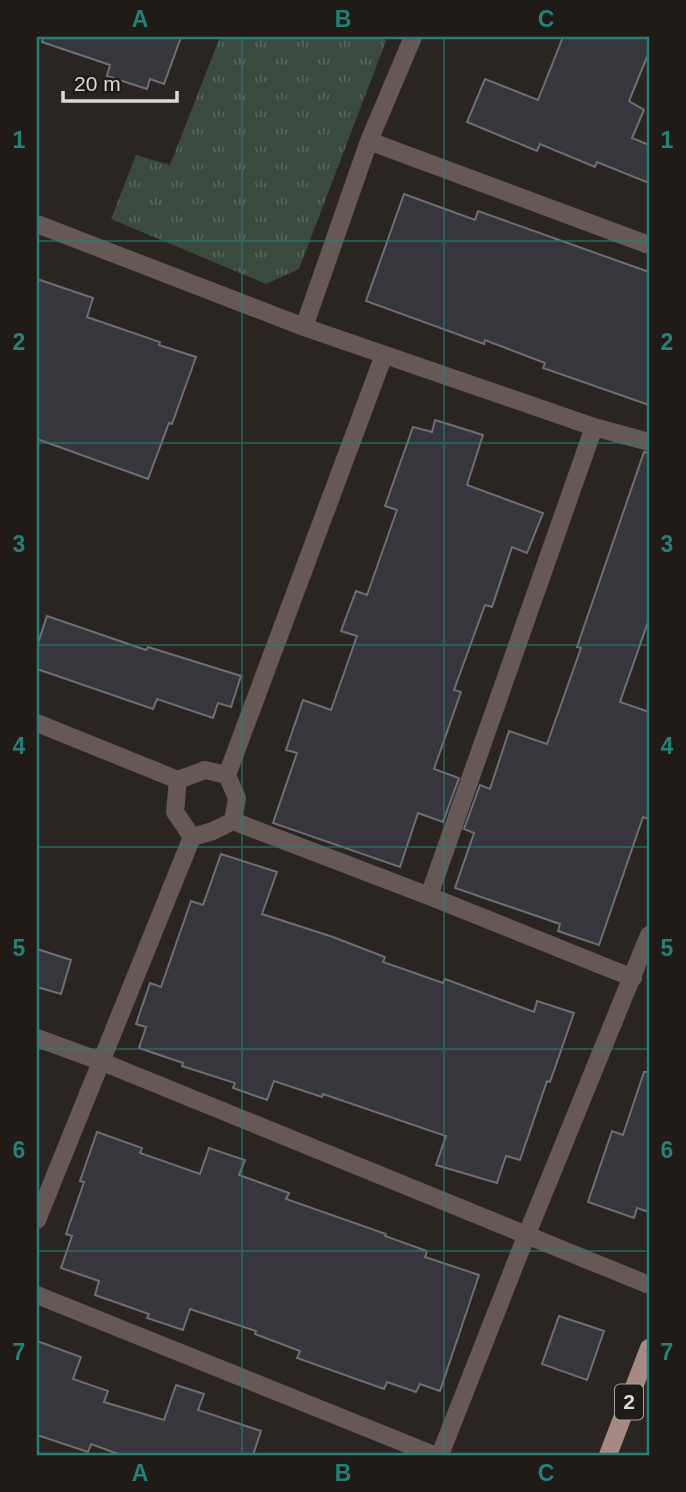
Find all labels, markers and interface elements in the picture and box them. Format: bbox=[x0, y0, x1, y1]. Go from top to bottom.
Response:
text: A bbox=[132, 6, 148, 32]
text: B bbox=[335, 6, 351, 32]
text: C bbox=[538, 6, 554, 32]
scale bar bbox=[63, 60, 177, 104]
text: 20 m bbox=[74, 72, 121, 95]
text: 1 bbox=[13, 127, 26, 153]
text: 1 bbox=[661, 127, 674, 153]
text: 2 bbox=[13, 329, 25, 355]
text: 2 bbox=[661, 329, 673, 355]
text: 3 bbox=[13, 531, 25, 557]
text: 3 bbox=[661, 531, 673, 557]
text: 4 bbox=[13, 733, 26, 759]
text: 4 bbox=[661, 733, 674, 759]
text: 5 bbox=[13, 935, 26, 961]
text: 5 bbox=[661, 935, 674, 961]
text: 6 bbox=[13, 1137, 25, 1163]
text: 6 bbox=[661, 1137, 673, 1163]
text: 7 bbox=[13, 1339, 25, 1365]
text: 7 bbox=[661, 1339, 673, 1365]
road number: 2 bbox=[615, 1384, 643, 1420]
text: A bbox=[132, 1460, 148, 1486]
text: B bbox=[335, 1460, 351, 1486]
text: C bbox=[538, 1460, 554, 1486]

